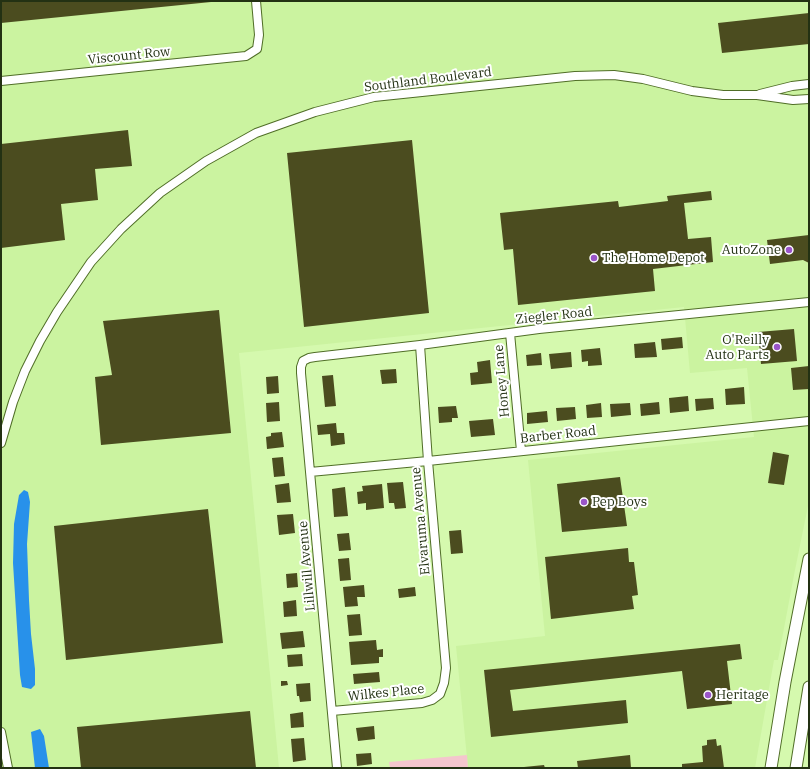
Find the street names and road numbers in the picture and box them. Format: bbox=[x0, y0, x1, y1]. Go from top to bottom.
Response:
street label: Viscount Row bbox=[87, 44, 171, 68]
street label: Southland Boulevard bbox=[363, 64, 493, 96]
street label: Ziegler Road bbox=[515, 304, 593, 328]
street label: Honey Lane bbox=[491, 344, 513, 418]
street label: Barber Road bbox=[519, 423, 597, 447]
street label: Elvaruma Avenue bbox=[409, 466, 433, 576]
street label: Lillwill Avenue bbox=[295, 520, 319, 612]
street label: Wilkes Place bbox=[347, 681, 425, 705]

